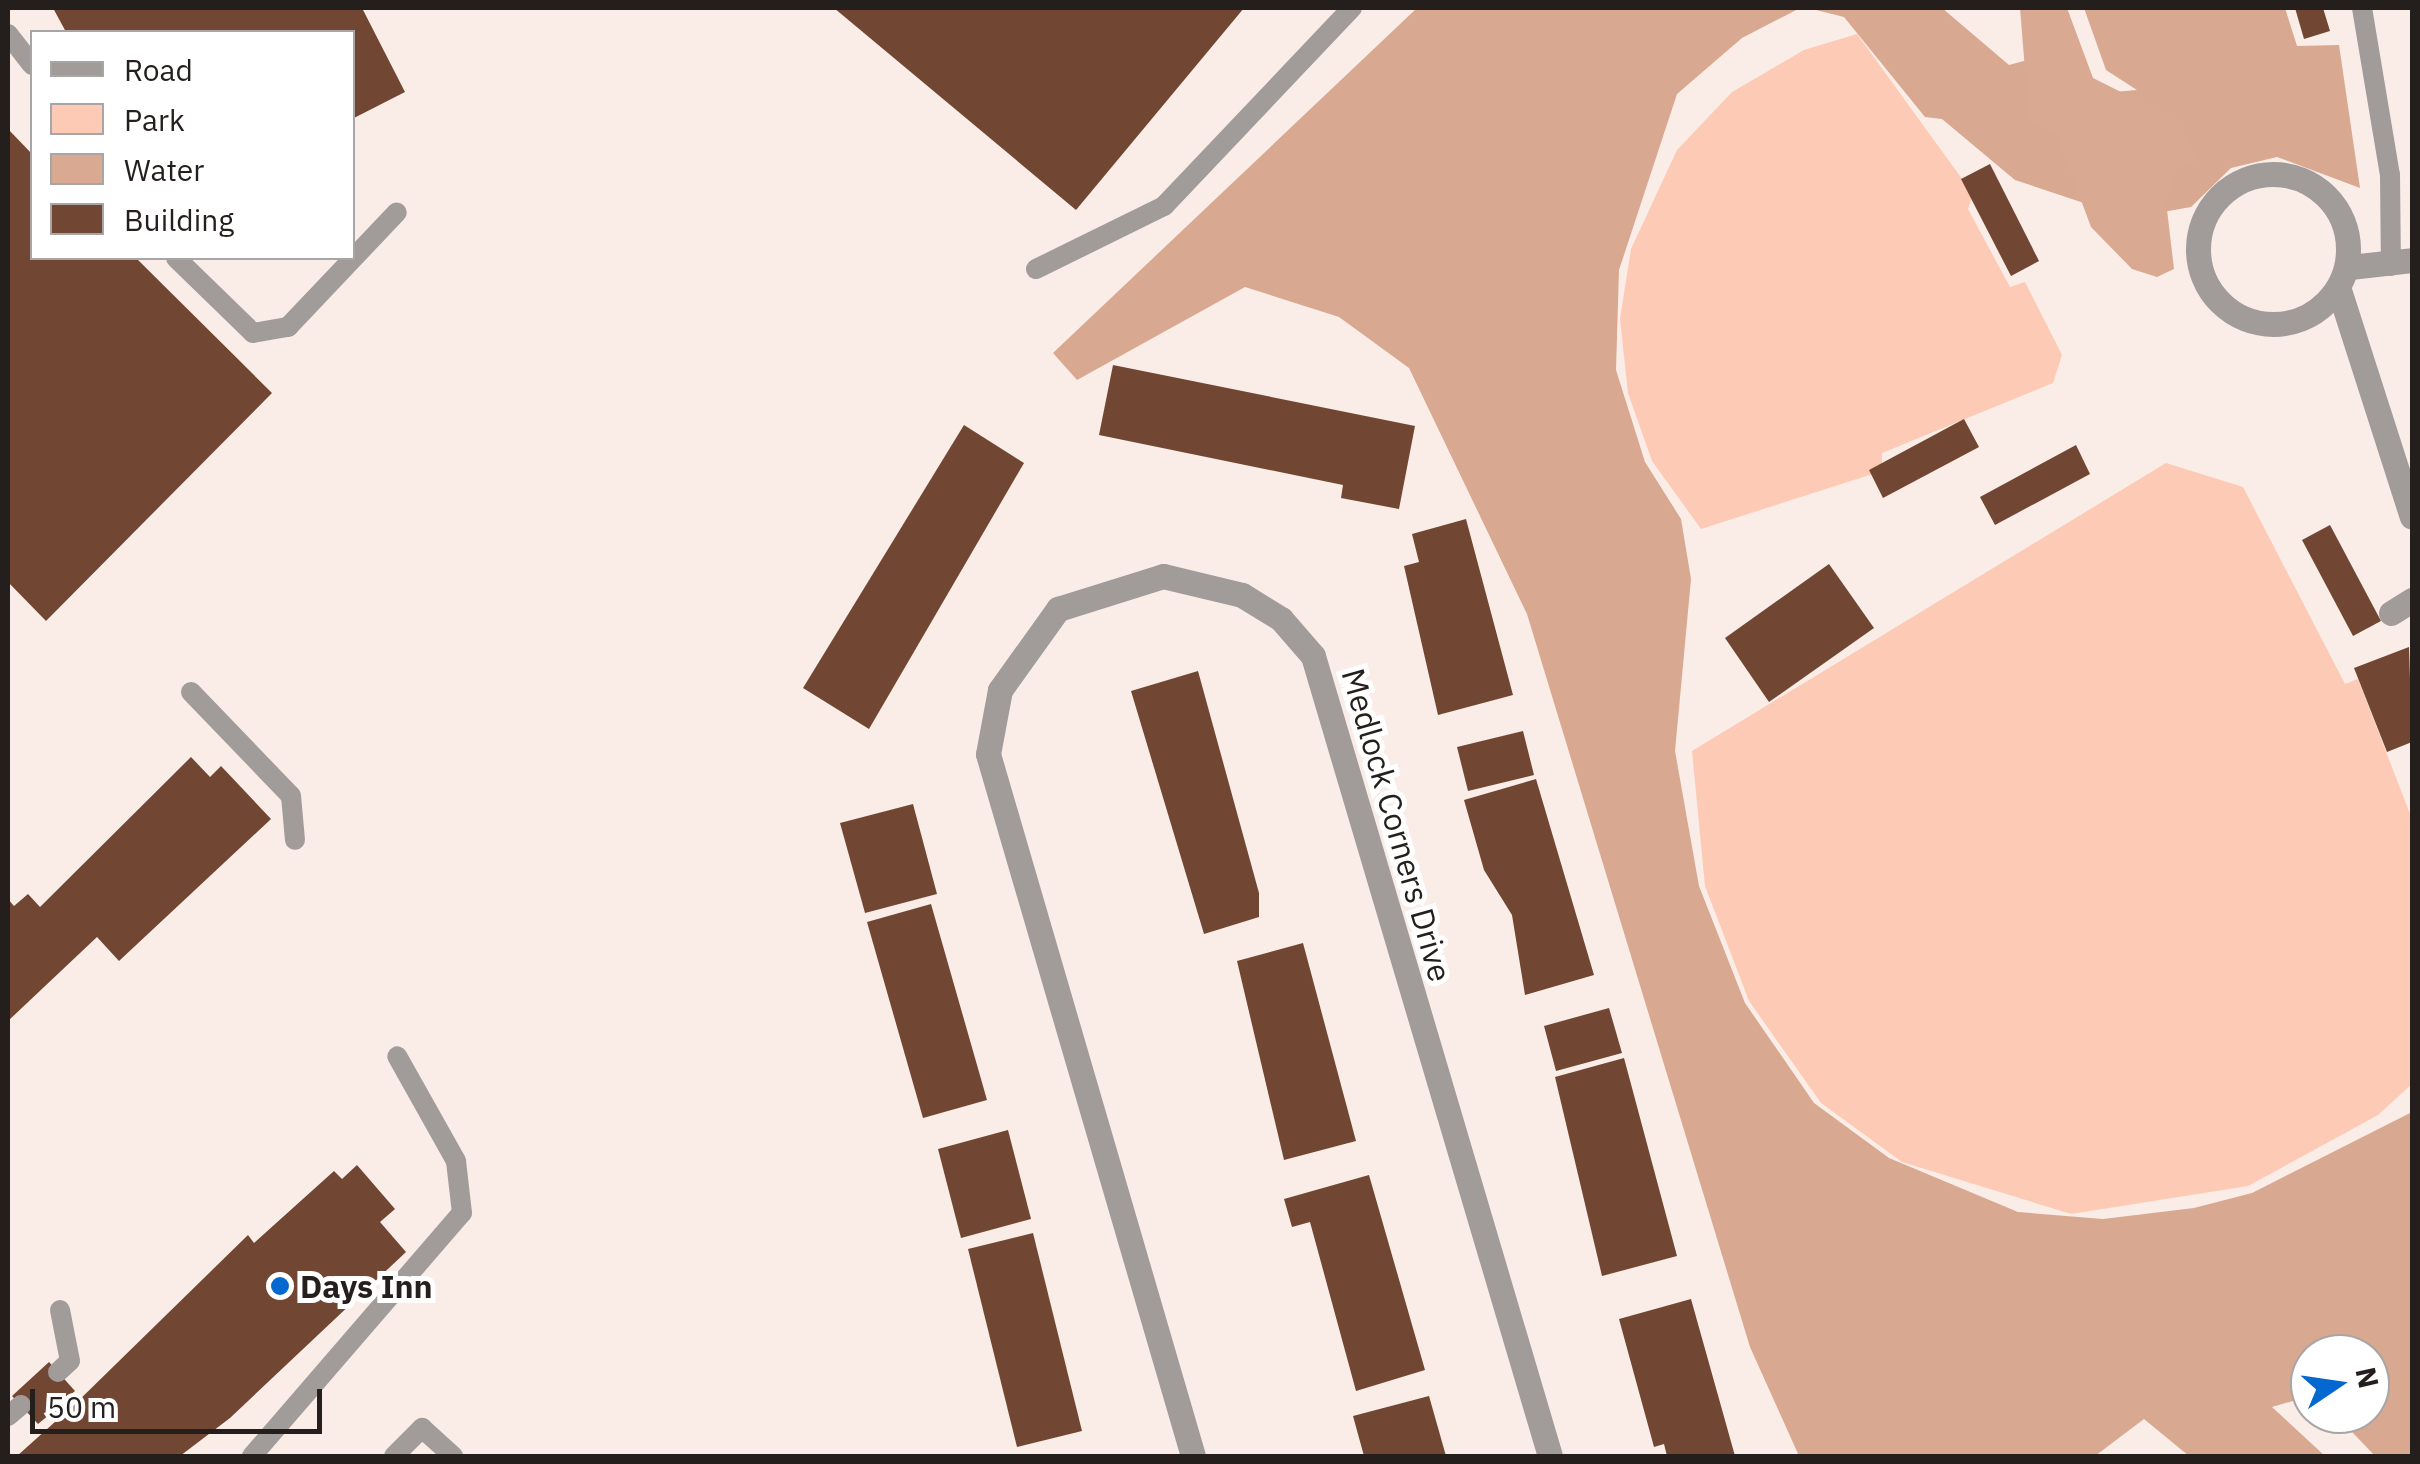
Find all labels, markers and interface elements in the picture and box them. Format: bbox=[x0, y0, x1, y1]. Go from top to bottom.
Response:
legend bbox=[30, 30, 355, 260]
text: Road bbox=[124, 50, 193, 89]
text: Park bbox=[124, 100, 185, 139]
text: Water bbox=[124, 150, 204, 189]
text: Building bbox=[124, 200, 234, 239]
street label: Medlock Corners Drive bbox=[1334, 664, 1460, 986]
place label: Days Inn bbox=[300, 1267, 433, 1305]
marker: Days Inn bbox=[269, 1275, 291, 1297]
north arrow bbox=[2290, 1334, 2390, 1434]
text: N bbox=[2347, 1364, 2388, 1392]
scale bar bbox=[35, 1369, 328, 1431]
text: 50 m bbox=[47, 1387, 116, 1426]

